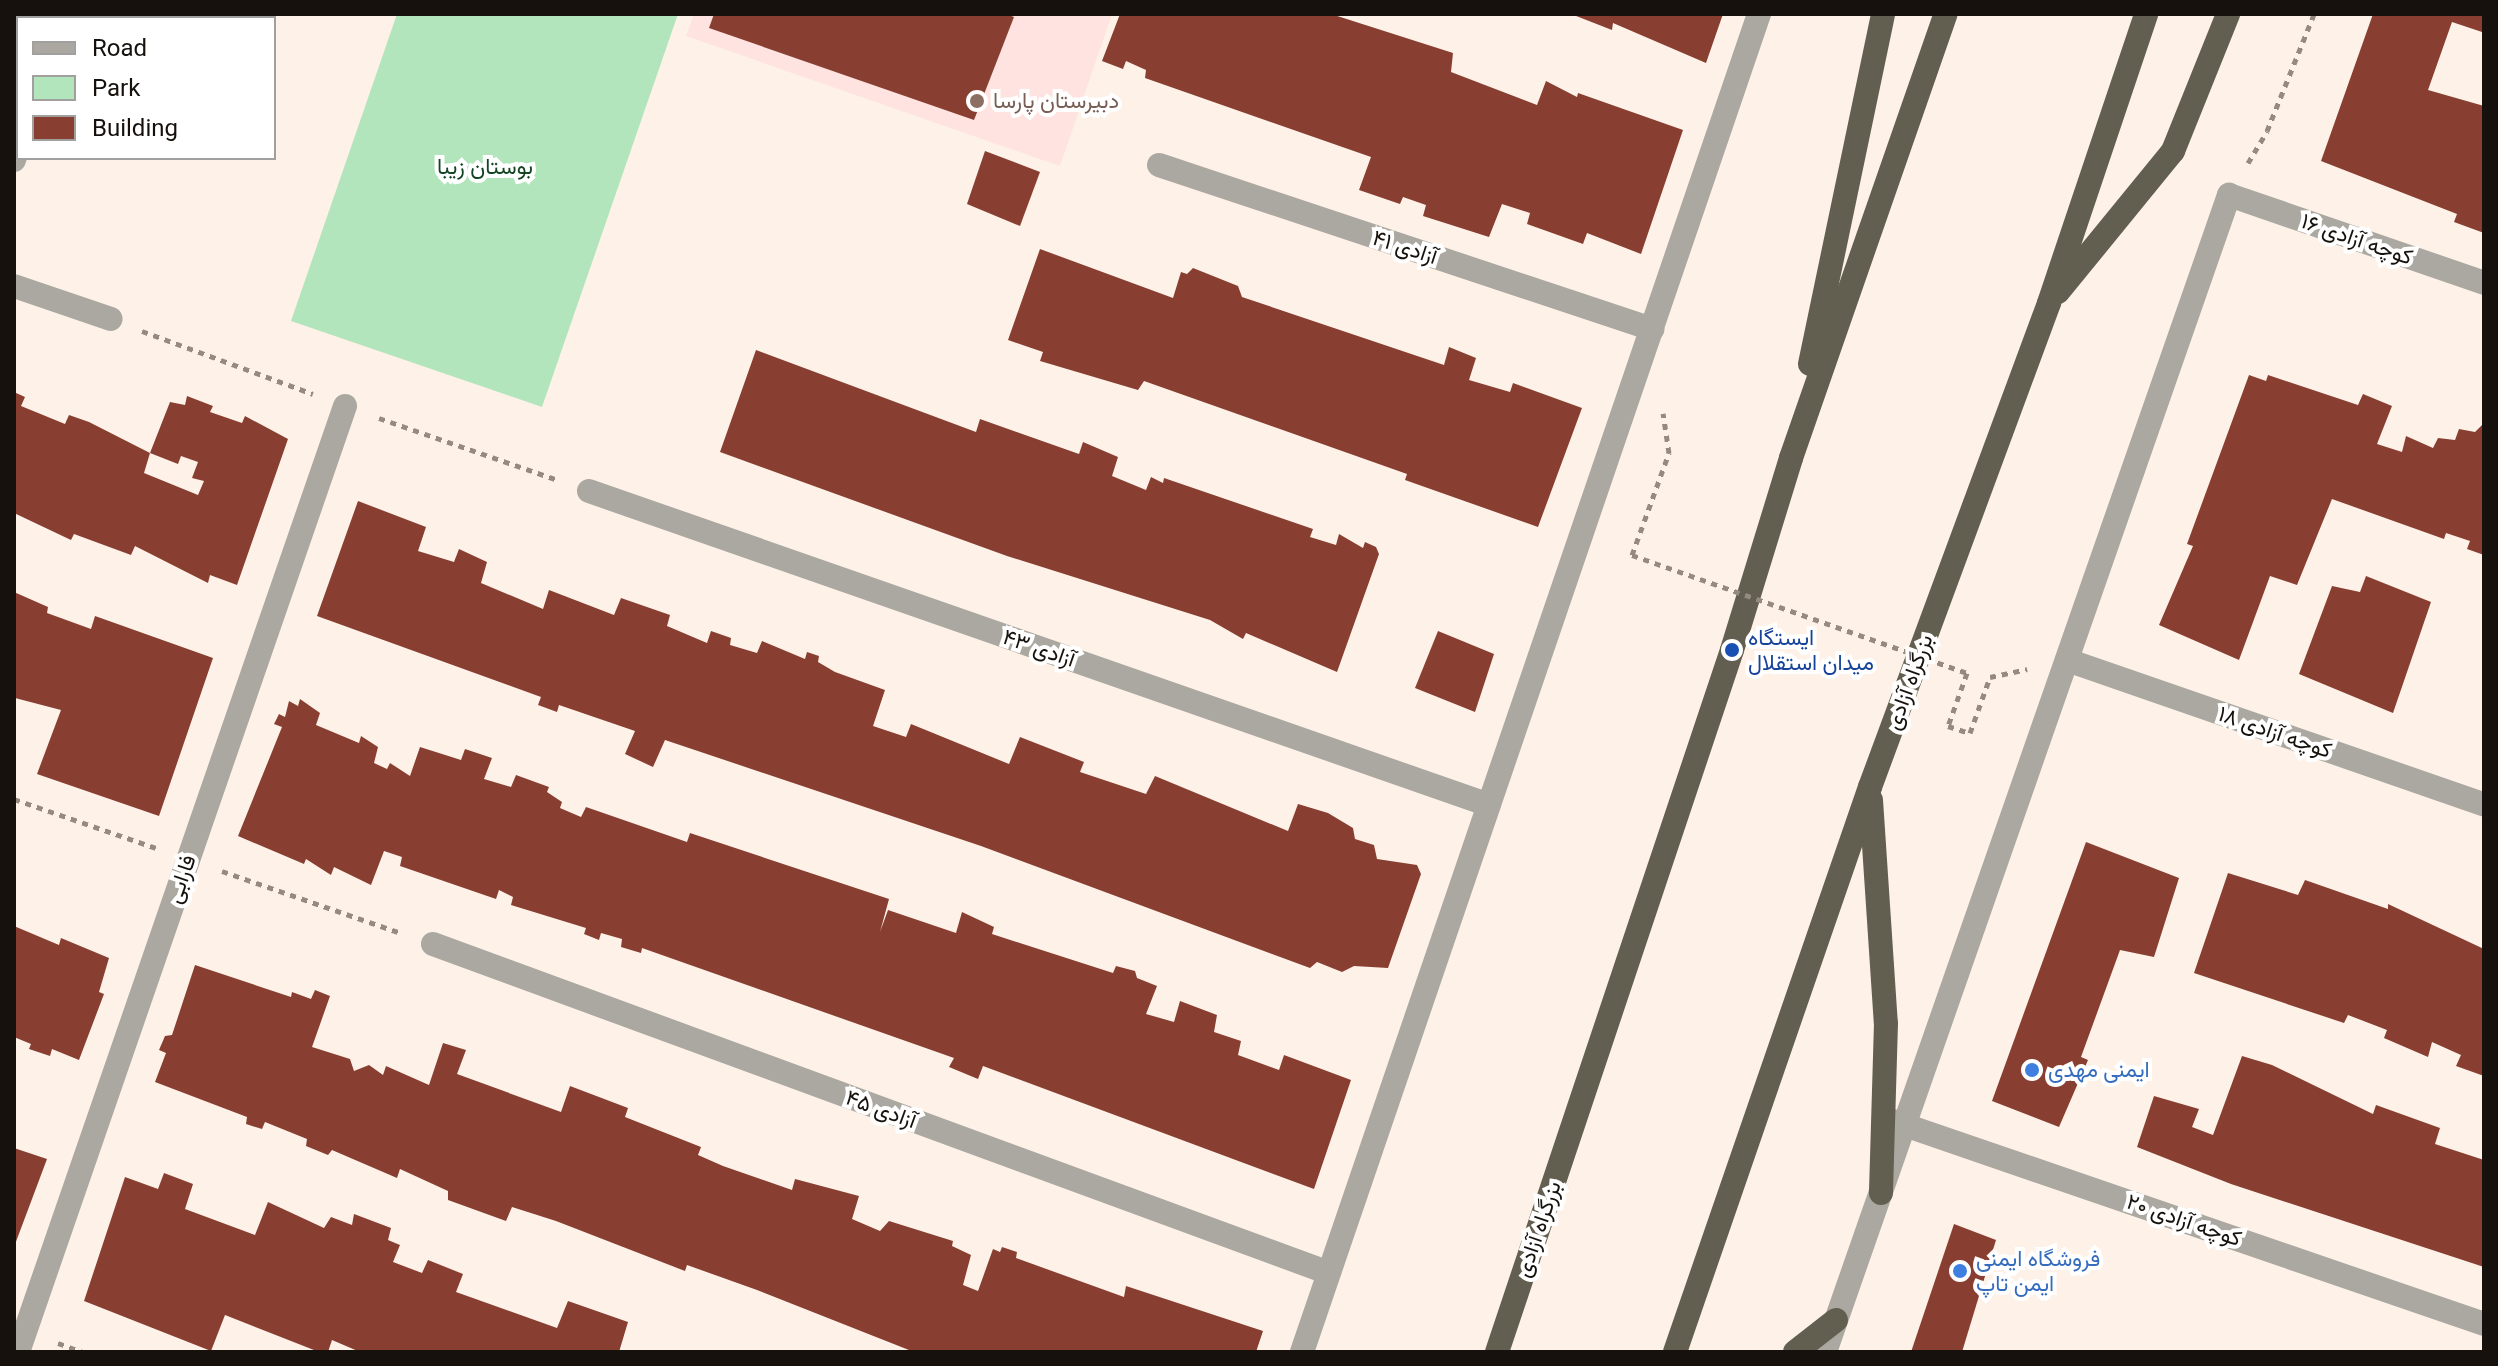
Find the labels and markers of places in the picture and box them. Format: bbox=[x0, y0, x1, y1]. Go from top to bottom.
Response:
place label: دبیرستان پارسا bbox=[993, 88, 1119, 114]
marker: دبیرستان پارسا bbox=[968, 92, 986, 110]
place label: ایستگاه میدان استقلال bbox=[1748, 624, 1874, 676]
marker: ایستگاه میدان استقلال bbox=[1723, 641, 1741, 659]
place label: ایمنی مهدی bbox=[2048, 1057, 2150, 1083]
marker: ایمنی مهدی bbox=[2023, 1061, 2041, 1079]
place label: فروشگاه ایمنی ایمن تاپ bbox=[1976, 1245, 2100, 1296]
marker: فروشگاه ایمنی ایمن تاپ bbox=[1951, 1262, 1969, 1280]

